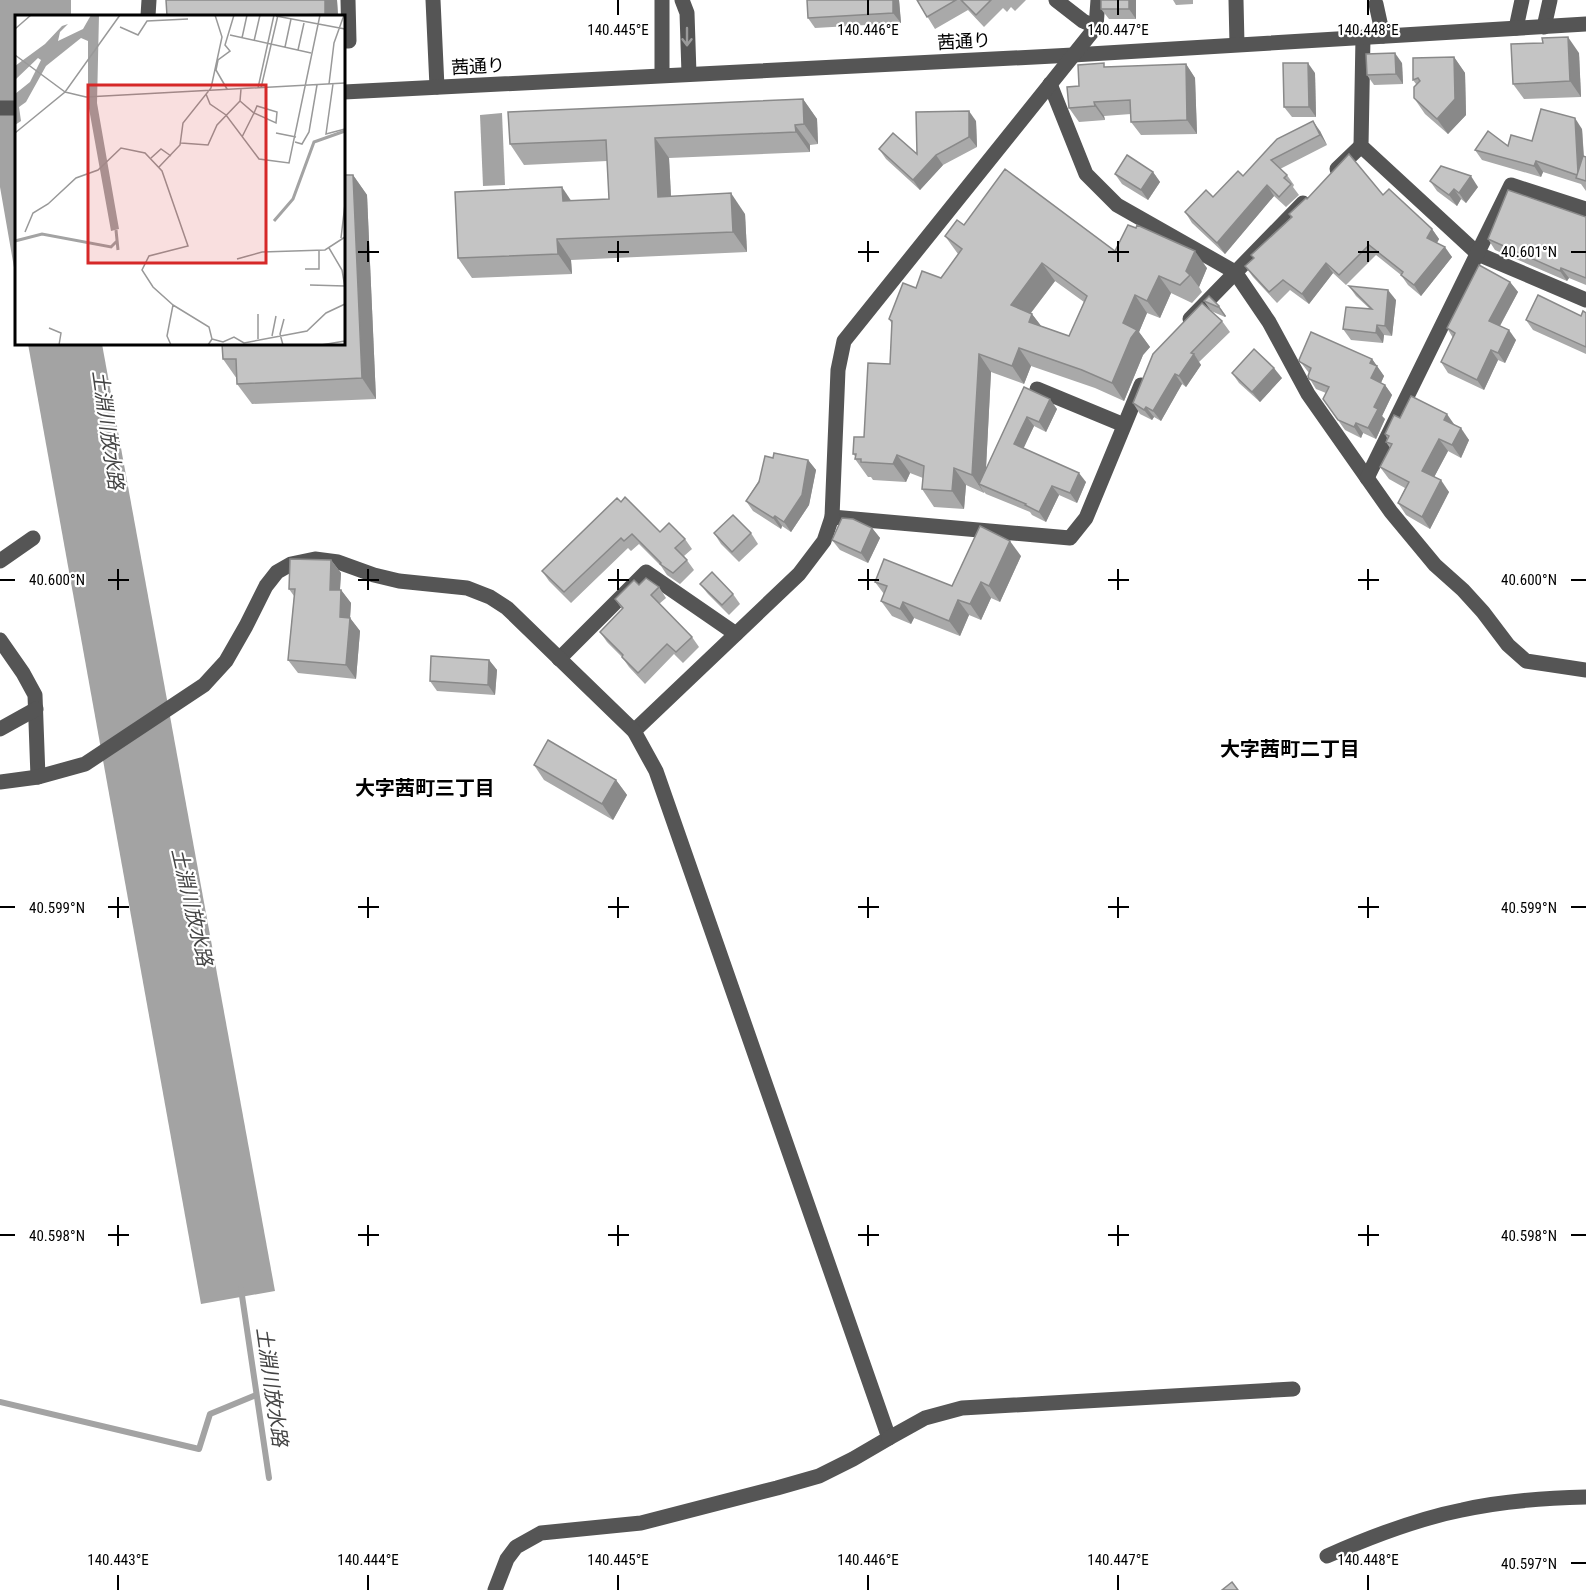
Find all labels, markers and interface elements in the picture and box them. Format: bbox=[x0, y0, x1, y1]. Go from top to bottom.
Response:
inset map bbox=[15, 15, 345, 345]
text: 140.445°E bbox=[587, 21, 649, 39]
text: 140.446°E bbox=[837, 21, 899, 39]
text: 140.447°E bbox=[1087, 21, 1149, 39]
text: 140.448°E bbox=[1337, 21, 1399, 39]
one-way arrow bbox=[682, 26, 693, 46]
street label: 茜通り bbox=[936, 29, 992, 53]
street label: 茜通り bbox=[450, 54, 506, 78]
text: 40.601°N bbox=[1501, 243, 1557, 261]
water label: 土淵川放水路 bbox=[88, 369, 129, 493]
text: 40.600°N bbox=[29, 571, 85, 589]
text: 40.600°N bbox=[1501, 571, 1557, 589]
district label: 大字茜町二丁目 bbox=[1220, 737, 1360, 761]
district label: 大字茜町三丁目 bbox=[355, 776, 495, 800]
water label: 土淵川放水路 bbox=[167, 846, 218, 970]
text: 40.599°N bbox=[29, 899, 85, 917]
text: 40.599°N bbox=[1501, 899, 1557, 917]
text: 40.598°N bbox=[29, 1227, 85, 1245]
text: 40.598°N bbox=[1501, 1227, 1557, 1245]
water label: 土淵川放水路 bbox=[252, 1326, 293, 1450]
text: 140.443°E bbox=[87, 1551, 149, 1569]
text: 140.444°E bbox=[337, 1551, 399, 1569]
text: 140.445°E bbox=[587, 1551, 649, 1569]
text: 140.446°E bbox=[837, 1551, 899, 1569]
text: 140.447°E bbox=[1087, 1551, 1149, 1569]
text: 140.448°E bbox=[1337, 1551, 1399, 1569]
text: 40.597°N bbox=[1501, 1555, 1557, 1573]

